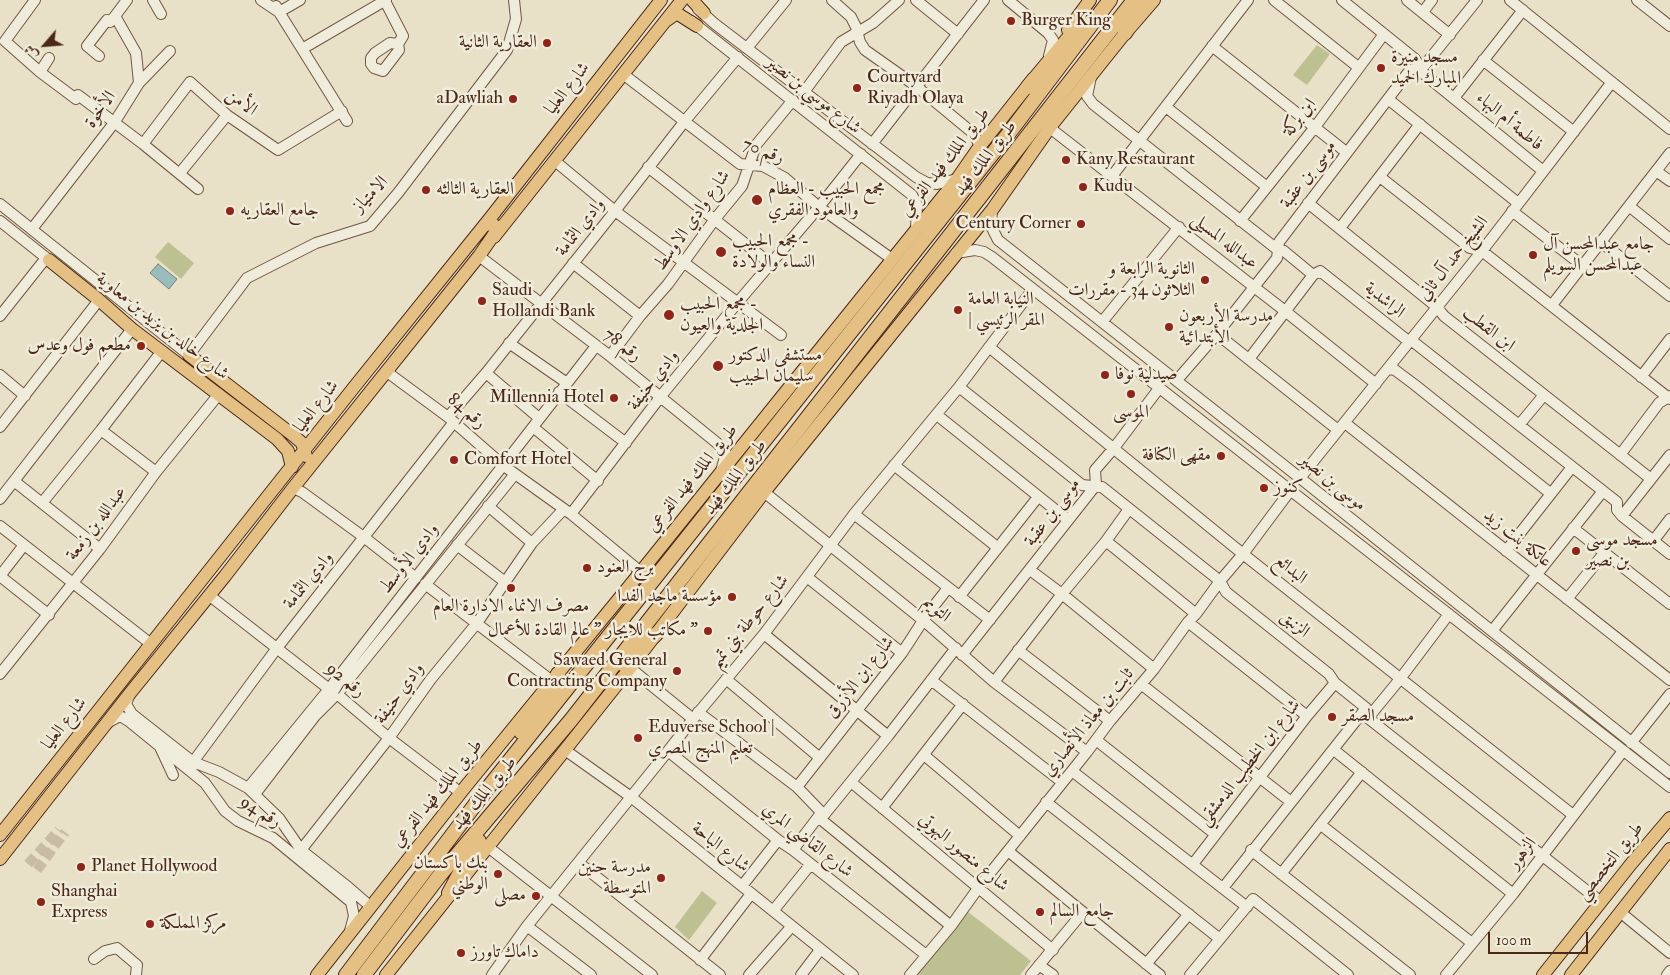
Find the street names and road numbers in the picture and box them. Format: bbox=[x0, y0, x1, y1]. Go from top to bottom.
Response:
street label: شارع موسي بن نصير bbox=[761, 52, 865, 140]
street label: شارع العليا bbox=[541, 58, 595, 120]
street label: الأمن bbox=[221, 84, 261, 122]
street label: الأخوة bbox=[81, 87, 121, 133]
street label: فاطمة أم البهاء bbox=[1471, 88, 1547, 156]
street label: ابن بركة bbox=[1278, 95, 1322, 141]
street label: طريق الملك فهد الفرعي bbox=[897, 104, 995, 222]
street label: طريق الملك فهد bbox=[950, 117, 1022, 201]
street label: رقم 70 bbox=[739, 134, 787, 170]
street label: موسى بن عقبة bbox=[1276, 136, 1342, 214]
street label: شارع وادي الاوسط bbox=[650, 166, 736, 276]
street label: الامتياز bbox=[348, 172, 394, 218]
street label: وادي الثمامة bbox=[552, 195, 610, 261]
street label: عبدالله المسيلي bbox=[1186, 209, 1262, 275]
street label: الشيخ حمد آل ثاني bbox=[1414, 212, 1494, 306]
street label: شارع خالد بن يزيد بن معاوية bbox=[91, 268, 233, 386]
street label: الراشدية bbox=[1359, 278, 1409, 324]
street label: ابن القطب bbox=[1457, 303, 1519, 357]
street label: رقم 78 bbox=[599, 325, 645, 367]
street label: وادي حنيفة bbox=[624, 346, 684, 416]
street label: شارع العليا bbox=[290, 376, 344, 438]
street label: رقم 84 bbox=[442, 390, 490, 434]
street label: طريق الملك فهد الفرعي bbox=[643, 421, 743, 537]
street label: طريق الملك فهد bbox=[700, 436, 772, 520]
street label: موسى بن نصير bbox=[1294, 449, 1370, 517]
street label: موسى بن عقبة bbox=[1020, 474, 1086, 552]
street label: عبدالله بن زمعة bbox=[62, 483, 132, 565]
street label: عاتكة بنت زيد bbox=[1479, 505, 1555, 573]
street label: وادي الأوسط bbox=[376, 520, 444, 598]
street label: وادي الثمامة bbox=[279, 548, 339, 614]
street label: البدائع bbox=[1269, 550, 1311, 590]
street label: شارع حوطة بني تميم bbox=[706, 571, 794, 673]
street label: التويم bbox=[918, 592, 954, 628]
street label: الزنبق bbox=[1275, 607, 1313, 643]
street label: شارع ابن الأزرق bbox=[822, 633, 900, 723]
street label: رقم 92 bbox=[321, 659, 369, 703]
street label: وادي حنيفة bbox=[370, 659, 430, 729]
street label: ثابت بن معاذ الأنصاري bbox=[1039, 664, 1139, 782]
street label: شارع العليا bbox=[38, 693, 92, 755]
street label: شارع ابن الخطيب الدمشقي bbox=[1194, 696, 1306, 830]
street label: طريق الملك فهد الفرعي bbox=[388, 736, 488, 852]
street label: طريق الملك فهد bbox=[448, 753, 522, 835]
street label: رقم 94 bbox=[235, 792, 285, 834]
street label: شارع القاضي المري bbox=[757, 799, 857, 883]
street label: شارع منصور البهوتي bbox=[913, 809, 1013, 897]
street label: شارع الباحة bbox=[687, 818, 753, 878]
street label: طريق التخصصي bbox=[1573, 819, 1649, 905]
street label: الزهور bbox=[1504, 834, 1542, 874]

